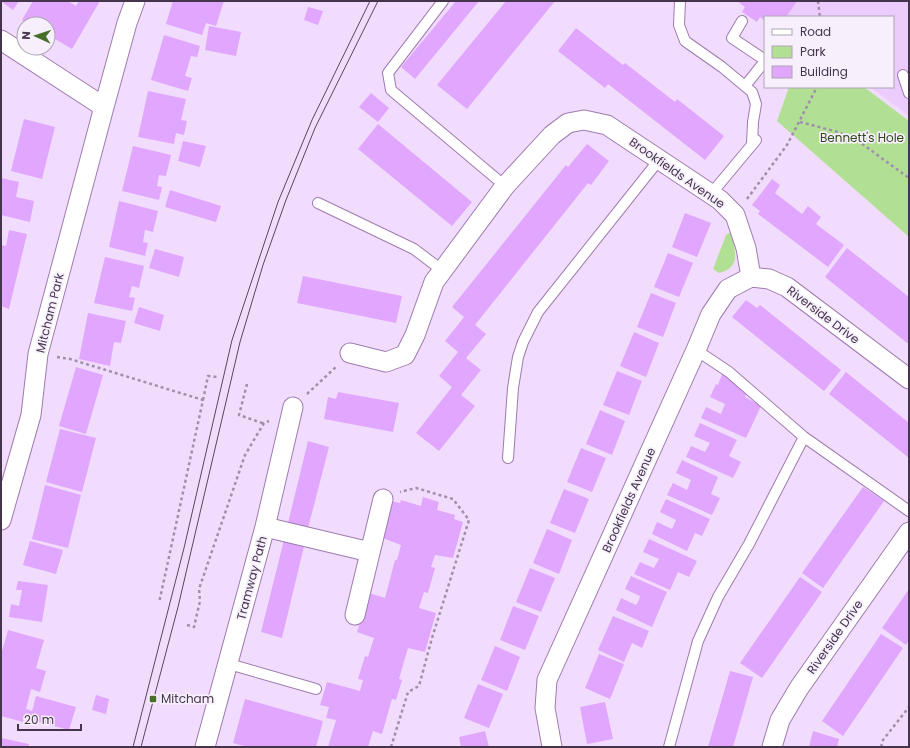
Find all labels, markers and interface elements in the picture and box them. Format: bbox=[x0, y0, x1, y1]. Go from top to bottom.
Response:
north arrow bbox=[16, 16, 56, 56]
legend bbox=[764, 16, 894, 88]
text: Road bbox=[800, 23, 831, 40]
text: N bbox=[18, 31, 34, 40]
text: Park bbox=[800, 43, 827, 60]
text: Building bbox=[800, 63, 848, 80]
park label: Bennett's Hole bbox=[820, 129, 904, 146]
street label: Brookfields Avenue bbox=[626, 133, 729, 212]
street label: Mitcham Park bbox=[31, 270, 68, 355]
street label: Riverside Drive bbox=[783, 282, 863, 348]
street label: Brookfields Avenue bbox=[598, 445, 659, 555]
street label: Tramway Path bbox=[232, 534, 271, 622]
street label: Riverside Drive bbox=[803, 596, 866, 677]
place label: Mitcham bbox=[161, 690, 214, 707]
marker: Mitcham bbox=[148, 694, 158, 704]
scale bar bbox=[18, 706, 81, 732]
text: 20 m bbox=[24, 711, 54, 728]

